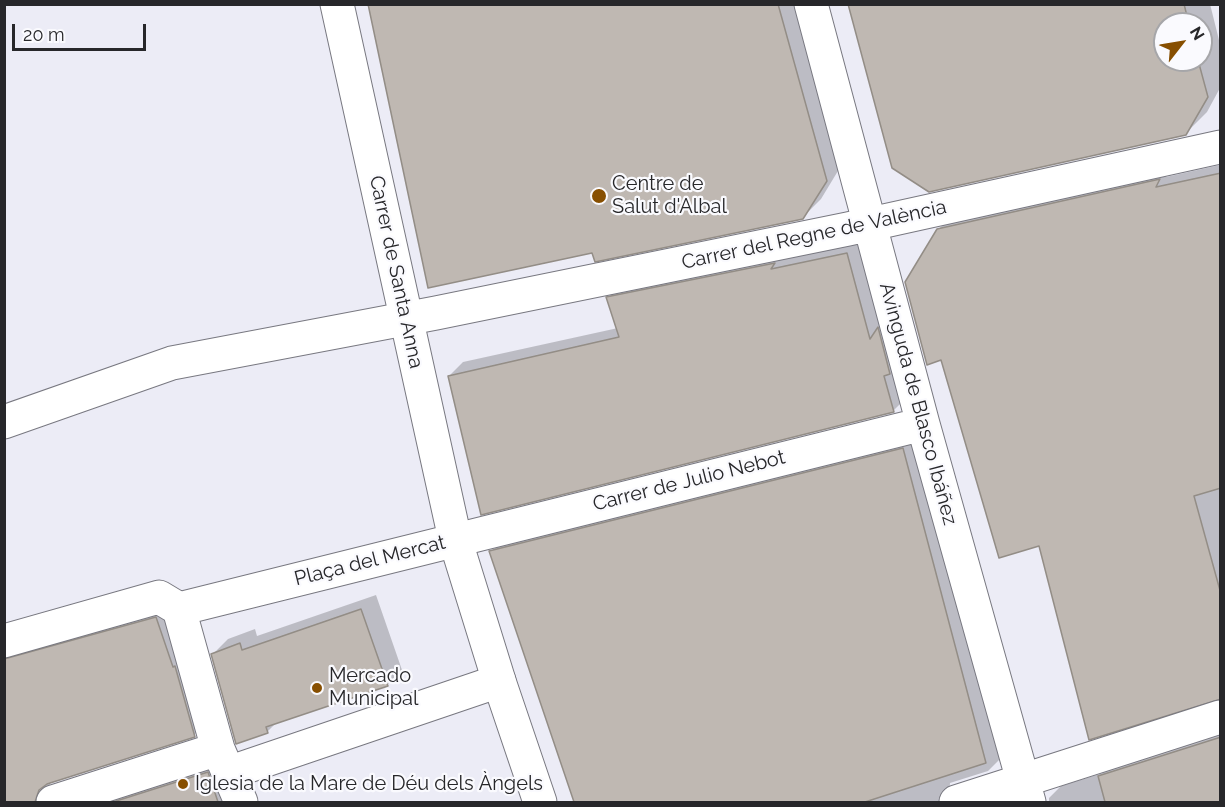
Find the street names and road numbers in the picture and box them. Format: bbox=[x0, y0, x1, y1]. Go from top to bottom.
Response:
street label: Carrer de Santa Anna bbox=[364, 173, 428, 371]
street label: Carrer del Regne de València bbox=[679, 195, 949, 275]
street label: Avinguda de Blasco Ibáñez bbox=[874, 280, 962, 528]
street label: Carrer de Julio Nebot bbox=[590, 445, 788, 517]
street label: Plaça del Mercat bbox=[292, 531, 448, 591]

